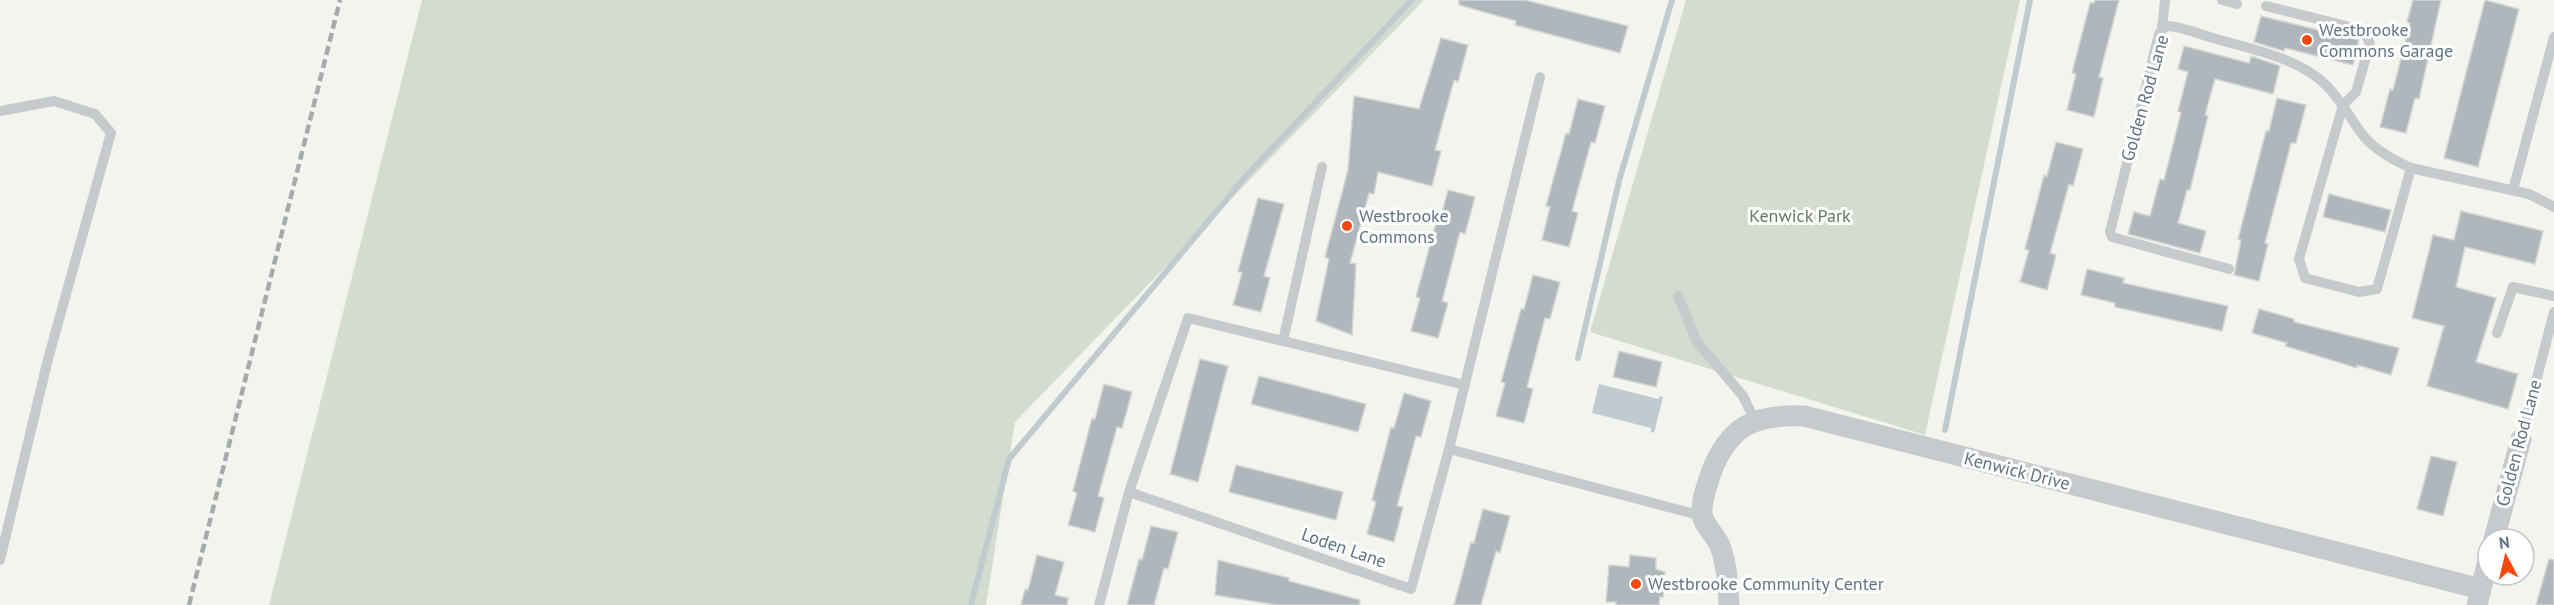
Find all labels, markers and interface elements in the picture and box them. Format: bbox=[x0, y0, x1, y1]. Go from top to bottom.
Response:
place label: Westbrooke Commons Garage bbox=[2319, 18, 2453, 62]
street label: Golden Rod Lane bbox=[2116, 32, 2174, 164]
marker: Westbrooke Commons Garage bbox=[2300, 33, 2314, 47]
place label: Westbrooke Commons bbox=[1359, 204, 1449, 248]
park label: Kenwick Park bbox=[1749, 204, 1851, 227]
marker: Westbrooke Commons bbox=[1340, 219, 1354, 233]
street label: Golden Rod Lane bbox=[2491, 377, 2546, 509]
street label: Kenwick Drive bbox=[1962, 446, 2073, 495]
street label: Loden Lane bbox=[1299, 522, 1390, 573]
north arrow bbox=[2476, 527, 2536, 587]
text: N bbox=[2498, 532, 2511, 553]
place label: Westbrooke Community Center bbox=[1648, 572, 1884, 595]
marker: Westbrooke Community Center bbox=[1629, 577, 1643, 591]

